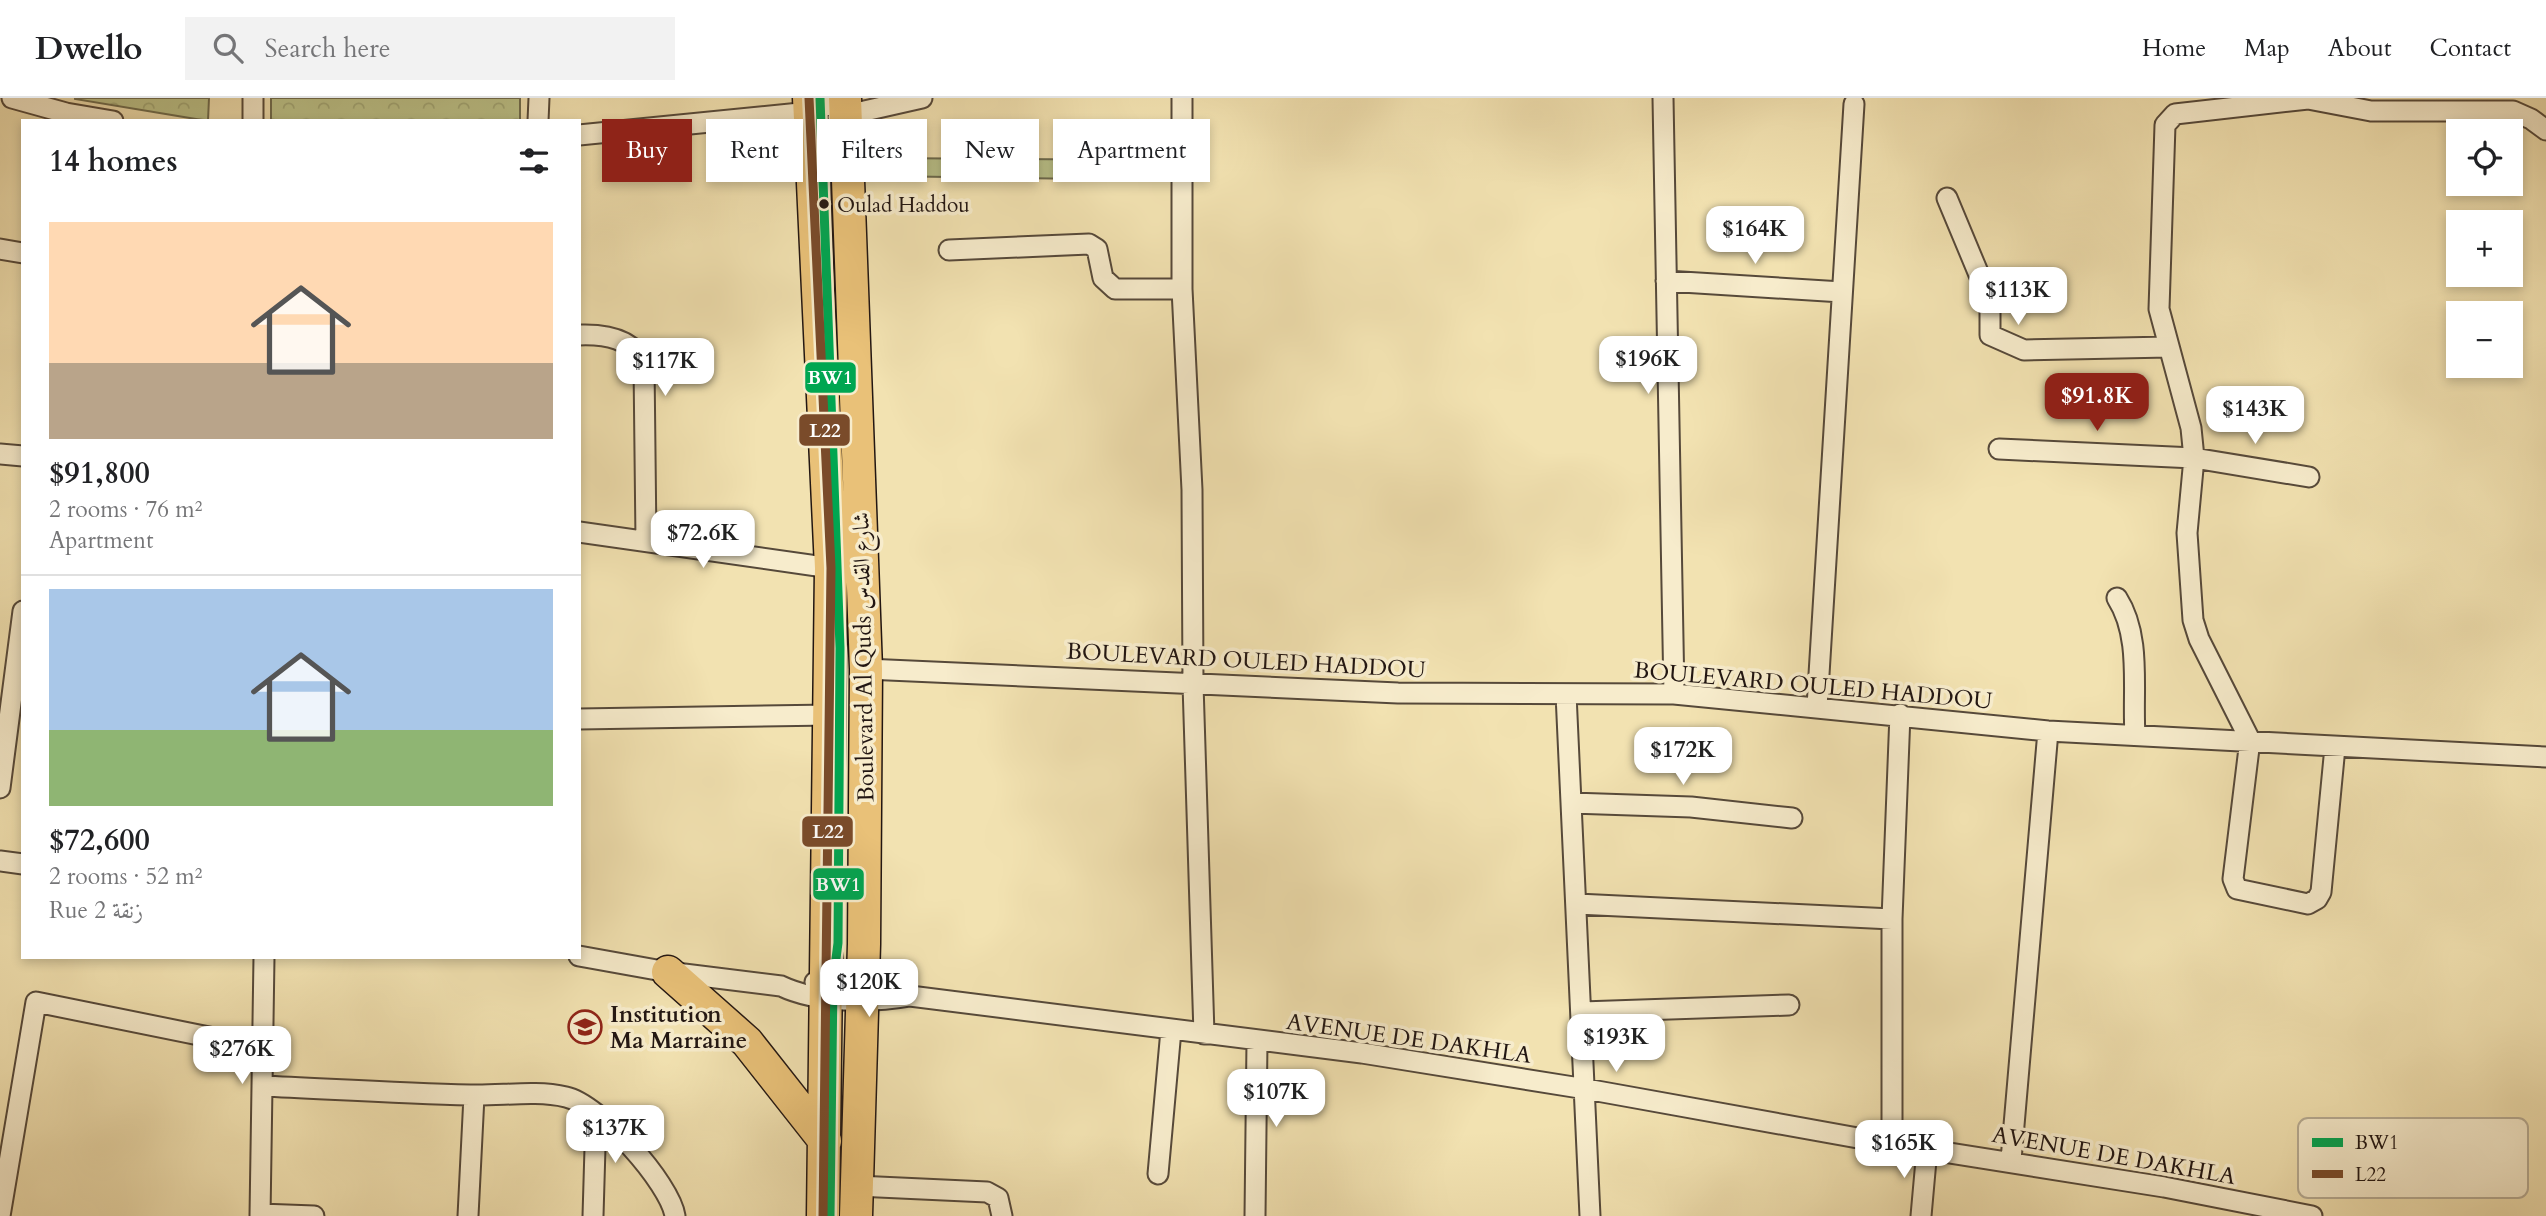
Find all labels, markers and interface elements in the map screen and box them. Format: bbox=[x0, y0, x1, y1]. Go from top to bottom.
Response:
search box bbox=[185, 17, 675, 80]
text: Dwello bbox=[35, 26, 143, 71]
icon: search bbox=[209, 29, 247, 67]
text: Search here bbox=[265, 31, 391, 66]
text: Home bbox=[2142, 32, 2206, 65]
text: Map bbox=[2244, 32, 2290, 65]
text: About bbox=[2328, 32, 2392, 65]
text: Contact bbox=[2430, 32, 2511, 65]
chip: Buy bbox=[602, 119, 692, 182]
chip: Rent bbox=[706, 119, 803, 182]
chip: Filters bbox=[817, 119, 927, 182]
chip: New bbox=[941, 119, 1039, 182]
chip: Apartment bbox=[1053, 119, 1210, 182]
map controls bbox=[2446, 119, 2523, 378]
button: locate bbox=[2446, 119, 2523, 196]
text: 14 homes bbox=[49, 141, 178, 182]
icon: filters bbox=[515, 142, 553, 180]
place label: Oulad Haddou bbox=[837, 191, 970, 220]
marker: Oulad Haddou bbox=[817, 197, 831, 211]
pin: $164K bbox=[1706, 206, 1804, 266]
button: + bbox=[2446, 210, 2523, 287]
text: $164K bbox=[1722, 213, 1788, 244]
icon: home bbox=[238, 267, 364, 393]
pin: $113K bbox=[1969, 268, 2067, 327]
text: $113K bbox=[1985, 274, 2051, 305]
button: − bbox=[2446, 301, 2523, 378]
pin: $196K bbox=[1599, 336, 1697, 396]
pin: $117K bbox=[616, 338, 714, 398]
text: $196K bbox=[1615, 343, 1681, 374]
text: $117K bbox=[632, 345, 698, 376]
line badge: BW1 bbox=[804, 361, 857, 394]
text: BW1 bbox=[807, 365, 853, 391]
pin: $91.8K bbox=[2040, 374, 2154, 433]
text: $91.8K bbox=[2061, 380, 2133, 411]
pin: $143K bbox=[2206, 386, 2304, 446]
text: $143K bbox=[2222, 393, 2288, 424]
line badge: L22 bbox=[798, 413, 851, 447]
text: L22 bbox=[809, 418, 841, 444]
text: $91,800 bbox=[49, 453, 150, 494]
text: 2 rooms · 76 m² bbox=[49, 494, 202, 525]
pin: $72.6K bbox=[646, 510, 760, 570]
street label: Boulevard Al Quds شارع القدس bbox=[845, 512, 886, 802]
text: $72.6K bbox=[667, 517, 739, 548]
text: Apartment bbox=[49, 525, 153, 556]
icon: home bbox=[238, 634, 364, 760]
street label: BOULEVARD OULED HADDOU bbox=[1066, 636, 1427, 685]
street label: BOULEVARD OULED HADDOU bbox=[1632, 654, 1994, 717]
pin: $172K bbox=[1634, 728, 1732, 787]
text: $172K bbox=[1650, 734, 1716, 765]
line badge: L22 bbox=[801, 815, 854, 848]
text: L22 bbox=[812, 819, 844, 845]
text: $72,600 bbox=[49, 820, 150, 861]
text: 2 rooms · 52 m² bbox=[49, 861, 202, 892]
line badge: BW1 bbox=[812, 867, 865, 901]
text: BW1 bbox=[815, 872, 861, 898]
text: Rue 2 زنقة bbox=[49, 895, 143, 926]
pin: $120K bbox=[820, 960, 918, 1019]
text: $120K bbox=[836, 966, 902, 997]
place label: Institution Ma Marraine bbox=[610, 999, 747, 1056]
street label: AVENUE DE DAKHLA bbox=[1284, 1006, 1534, 1071]
school or university icon: Institution Ma Marraine bbox=[566, 1008, 604, 1046]
pin: $193K bbox=[1567, 1014, 1665, 1074]
text: $193K bbox=[1583, 1021, 1649, 1052]
pin: $276K bbox=[193, 1026, 291, 1086]
text: $276K bbox=[209, 1033, 275, 1064]
pin: $107K bbox=[1227, 1070, 1325, 1129]
text: $107K bbox=[1243, 1076, 1309, 1107]
pin: $137K bbox=[566, 1105, 664, 1165]
text: $137K bbox=[582, 1112, 648, 1143]
legend bbox=[2298, 1118, 2528, 1198]
street label: AVENUE DE DAKHLA bbox=[1990, 1119, 2239, 1192]
pin: $165K bbox=[1855, 1121, 1953, 1180]
text: $165K bbox=[1871, 1127, 1937, 1158]
text: BW1 bbox=[2355, 1130, 2399, 1156]
text: L22 bbox=[2355, 1162, 2386, 1188]

